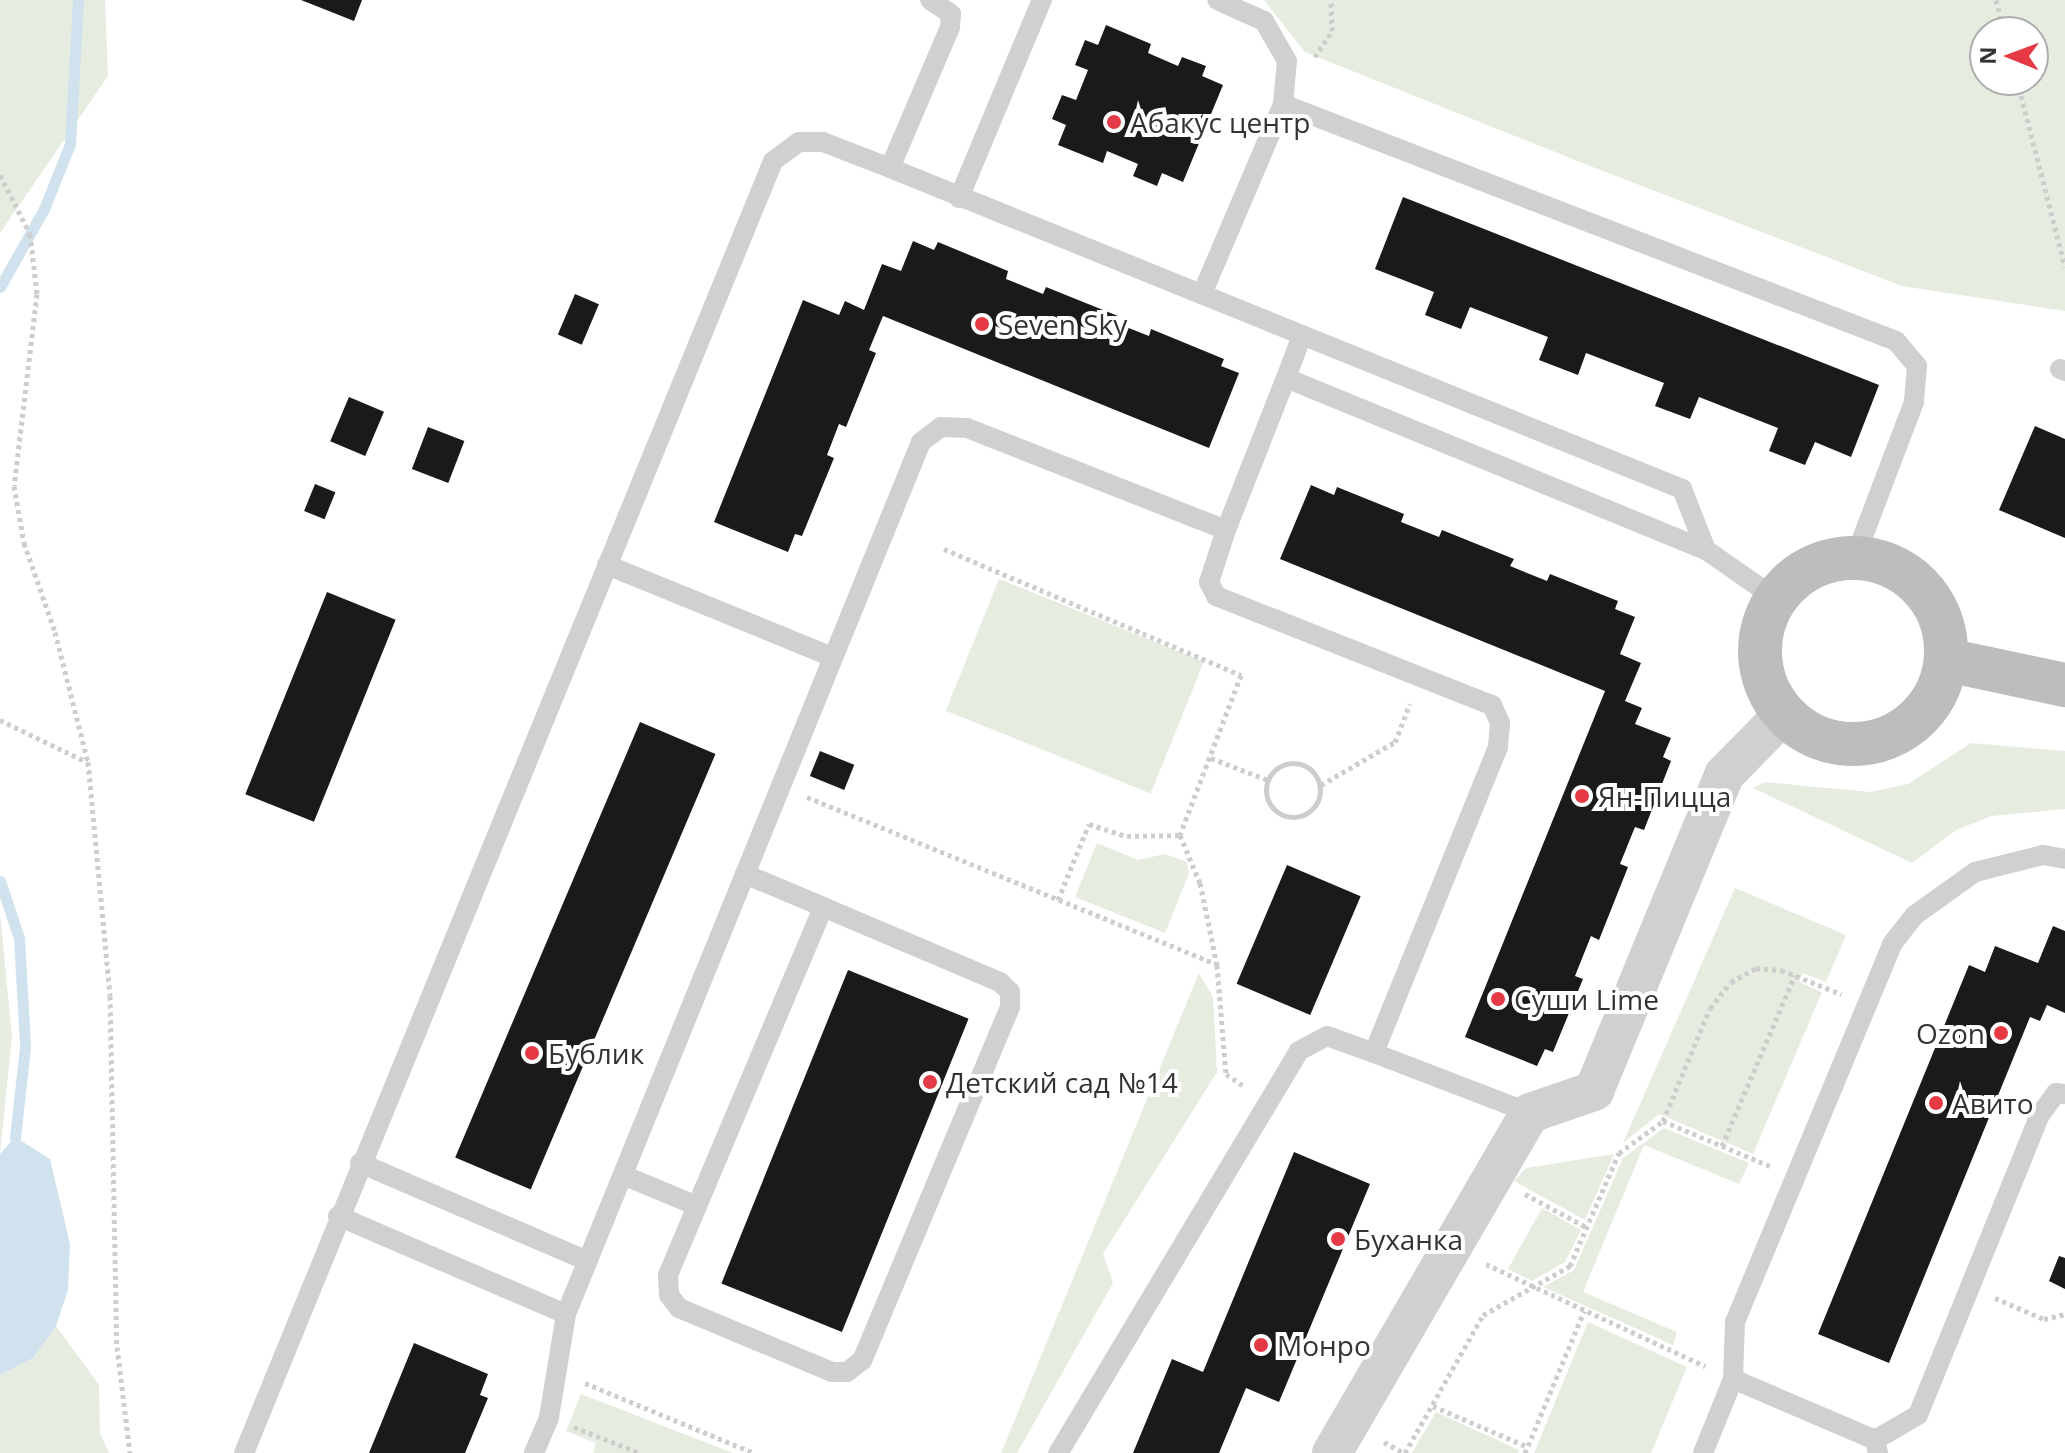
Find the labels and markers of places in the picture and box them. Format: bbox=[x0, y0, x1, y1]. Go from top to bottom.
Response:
place label: Абакус центр bbox=[1130, 105, 1310, 139]
marker: Абакус центр bbox=[1105, 113, 1123, 131]
place label: Seven Sky bbox=[998, 307, 1127, 341]
marker: Seven Sky bbox=[973, 315, 991, 333]
place label: Ян-Пицца bbox=[1598, 779, 1731, 813]
marker: Ян-Пицца bbox=[1573, 787, 1591, 805]
place label: Суши Lime bbox=[1514, 982, 1659, 1016]
marker: Суши Lime bbox=[1489, 990, 1507, 1008]
place label: Ozon bbox=[1916, 1016, 1985, 1050]
marker: Ozon bbox=[1992, 1024, 2010, 1042]
place label: Бублик bbox=[548, 1036, 644, 1070]
marker: Бублик bbox=[523, 1044, 541, 1062]
place label: Детский сад №14 bbox=[946, 1065, 1178, 1099]
marker: Детский сад №14 bbox=[921, 1073, 939, 1091]
place label: Авито bbox=[1952, 1086, 2034, 1120]
marker: Авито bbox=[1927, 1094, 1945, 1112]
place label: Буханка bbox=[1354, 1222, 1463, 1256]
marker: Буханка bbox=[1329, 1230, 1347, 1248]
place label: Монро bbox=[1277, 1328, 1371, 1362]
marker: Монро bbox=[1252, 1336, 1270, 1354]

